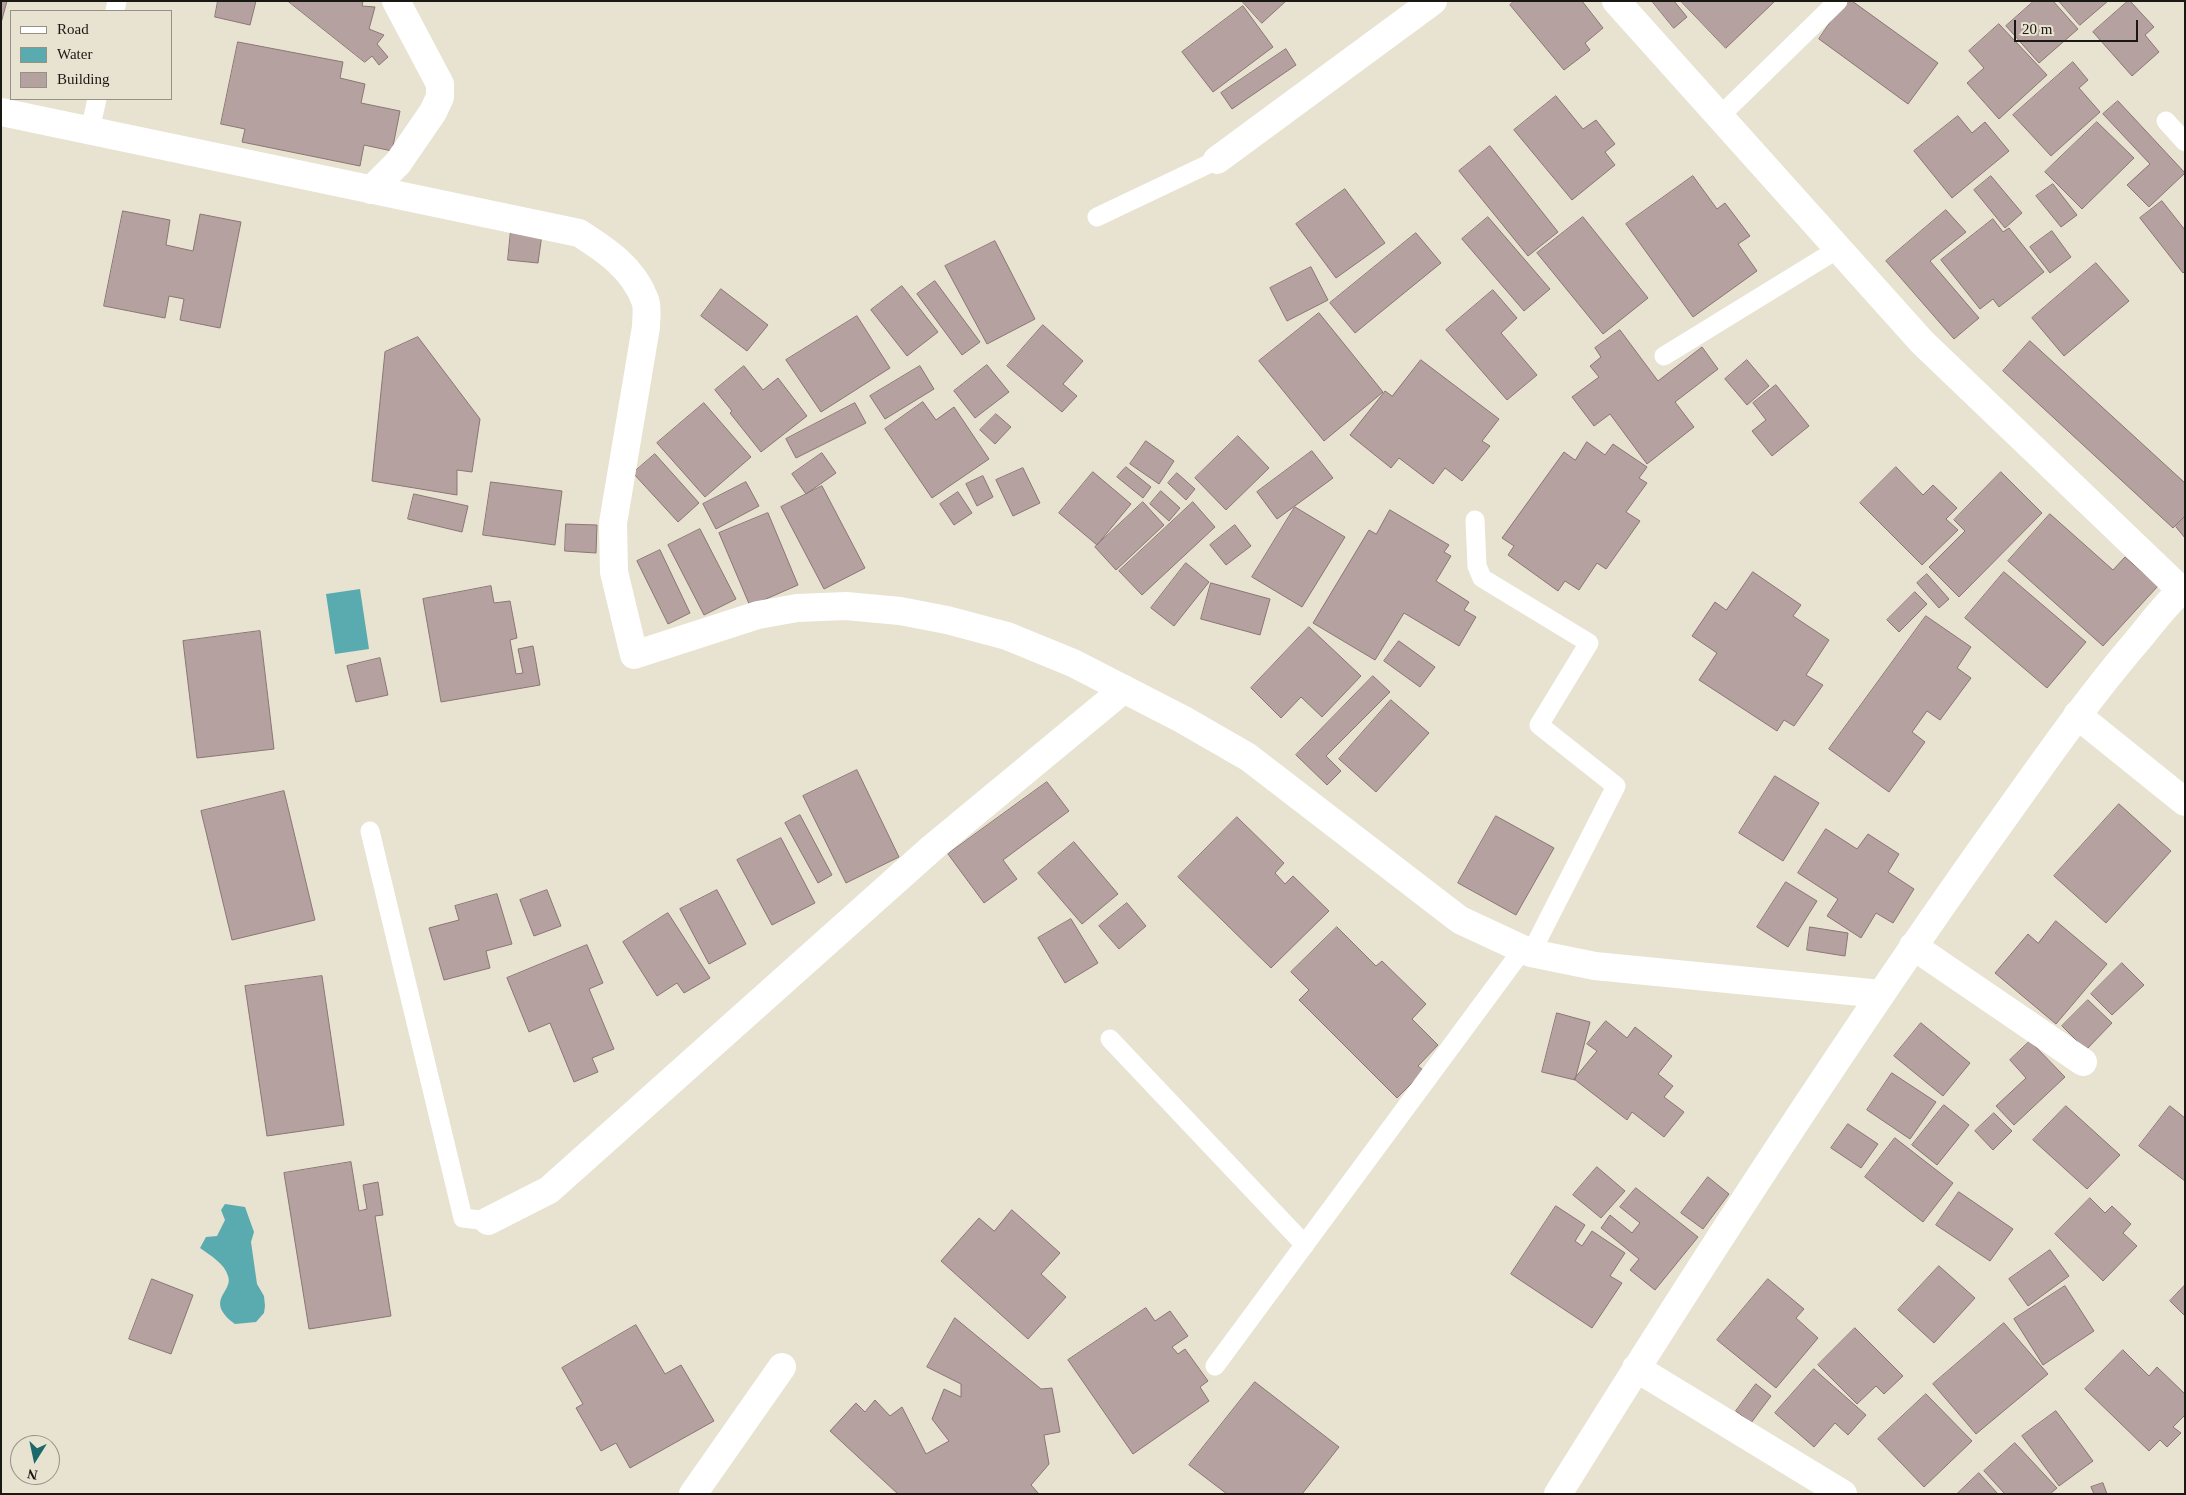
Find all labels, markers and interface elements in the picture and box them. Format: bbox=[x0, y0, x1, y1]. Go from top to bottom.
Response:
legend bbox=[10, 10, 172, 100]
scale bar bbox=[2016, 10, 2140, 42]
text: Road bbox=[57, 21, 89, 37]
text: 20 m bbox=[2022, 21, 2052, 37]
text: Water bbox=[57, 46, 92, 62]
text: Building bbox=[57, 71, 110, 87]
north arrow bbox=[10, 1435, 60, 1485]
text: N bbox=[26, 1466, 39, 1483]

